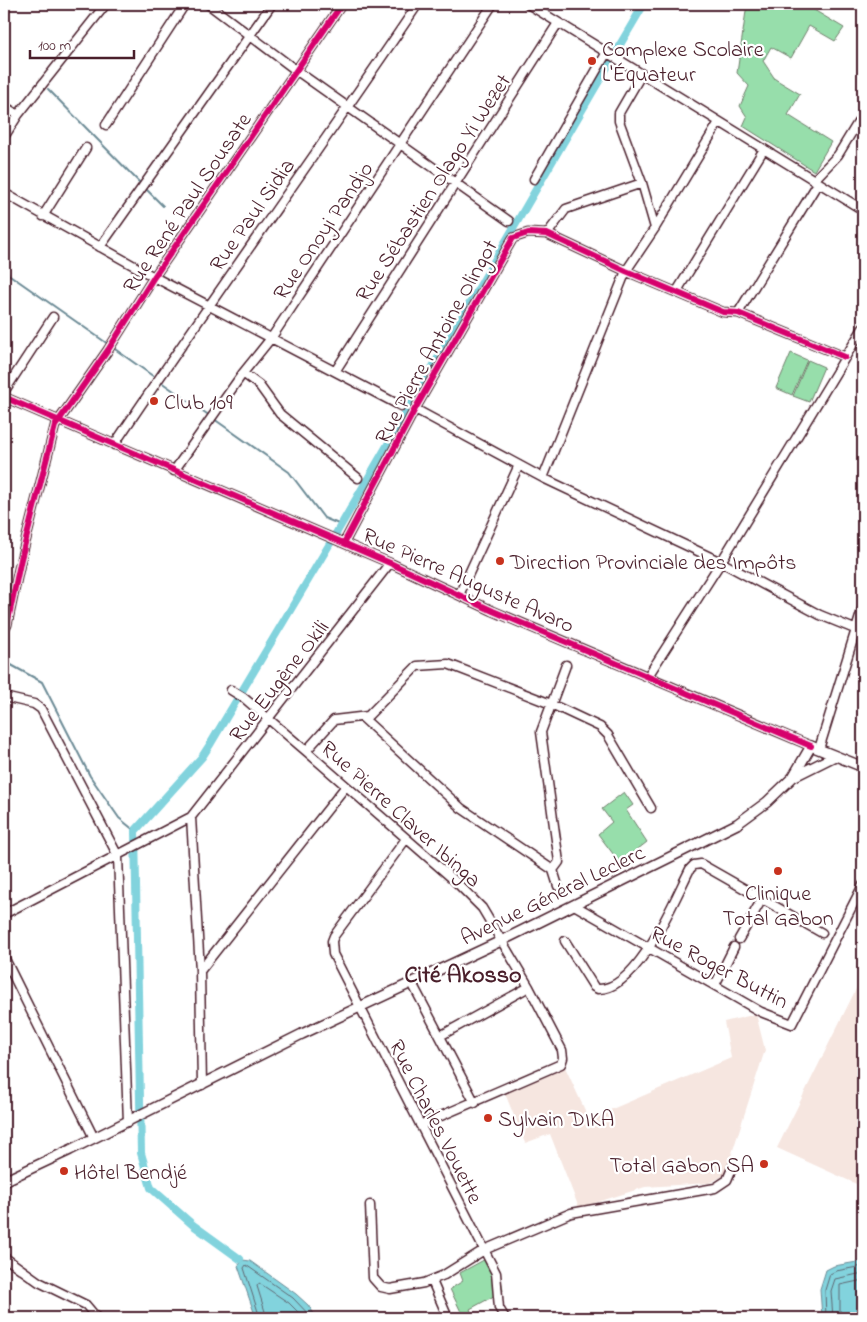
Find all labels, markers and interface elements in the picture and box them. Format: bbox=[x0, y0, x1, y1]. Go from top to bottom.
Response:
scale bar bbox=[30, 28, 134, 60]
text: 100 m bbox=[38, 35, 71, 57]
place label: Complexe Scolaire L'Équateur bbox=[602, 35, 764, 92]
marker: Complexe Scolaire L'Équateur bbox=[586, 55, 598, 67]
street label: Rue Sébastien Olago Yi Wezet bbox=[349, 68, 522, 309]
street label: Rue René Paul Sousate bbox=[116, 107, 261, 300]
street label: Rue Paul Sidia bbox=[203, 153, 304, 279]
street label: Rue Onoyi Pandjo bbox=[266, 156, 384, 308]
street label: Rue Pierre Antoine Olingot bbox=[368, 234, 508, 451]
place label: Club 109 bbox=[164, 388, 233, 420]
marker: Club 109 bbox=[148, 395, 160, 407]
street label: Rue Pierre Auguste Avaro bbox=[356, 521, 579, 644]
place label: Direction Provinciale des Impôts bbox=[509, 548, 797, 580]
marker: Direction Provinciale des Impôts bbox=[494, 555, 506, 567]
street label: Rue Eugène Okili bbox=[222, 614, 339, 750]
street label: Rue Pierre Claver Ibinga bbox=[312, 734, 487, 897]
street label: Avenue Général Leclerc bbox=[456, 838, 651, 955]
marker: Clinique Total Gabon bbox=[772, 865, 784, 877]
place label: Clinique Total Gabon bbox=[722, 879, 834, 936]
street label: Rue Roger Buttin bbox=[643, 919, 793, 1019]
district label: Cité Akosso bbox=[405, 959, 522, 994]
street label: Rue Charles Vouette bbox=[379, 1035, 490, 1210]
place label: Sylvain DIKA bbox=[498, 1105, 614, 1138]
marker: Sylvain DIKA bbox=[482, 1112, 494, 1124]
place label: Total Gabon SA bbox=[610, 1151, 754, 1183]
place label: Hôtel Bendjé bbox=[74, 1158, 187, 1190]
marker: Total Gabon SA bbox=[758, 1158, 770, 1170]
marker: Hôtel Bendjé bbox=[58, 1165, 70, 1177]

